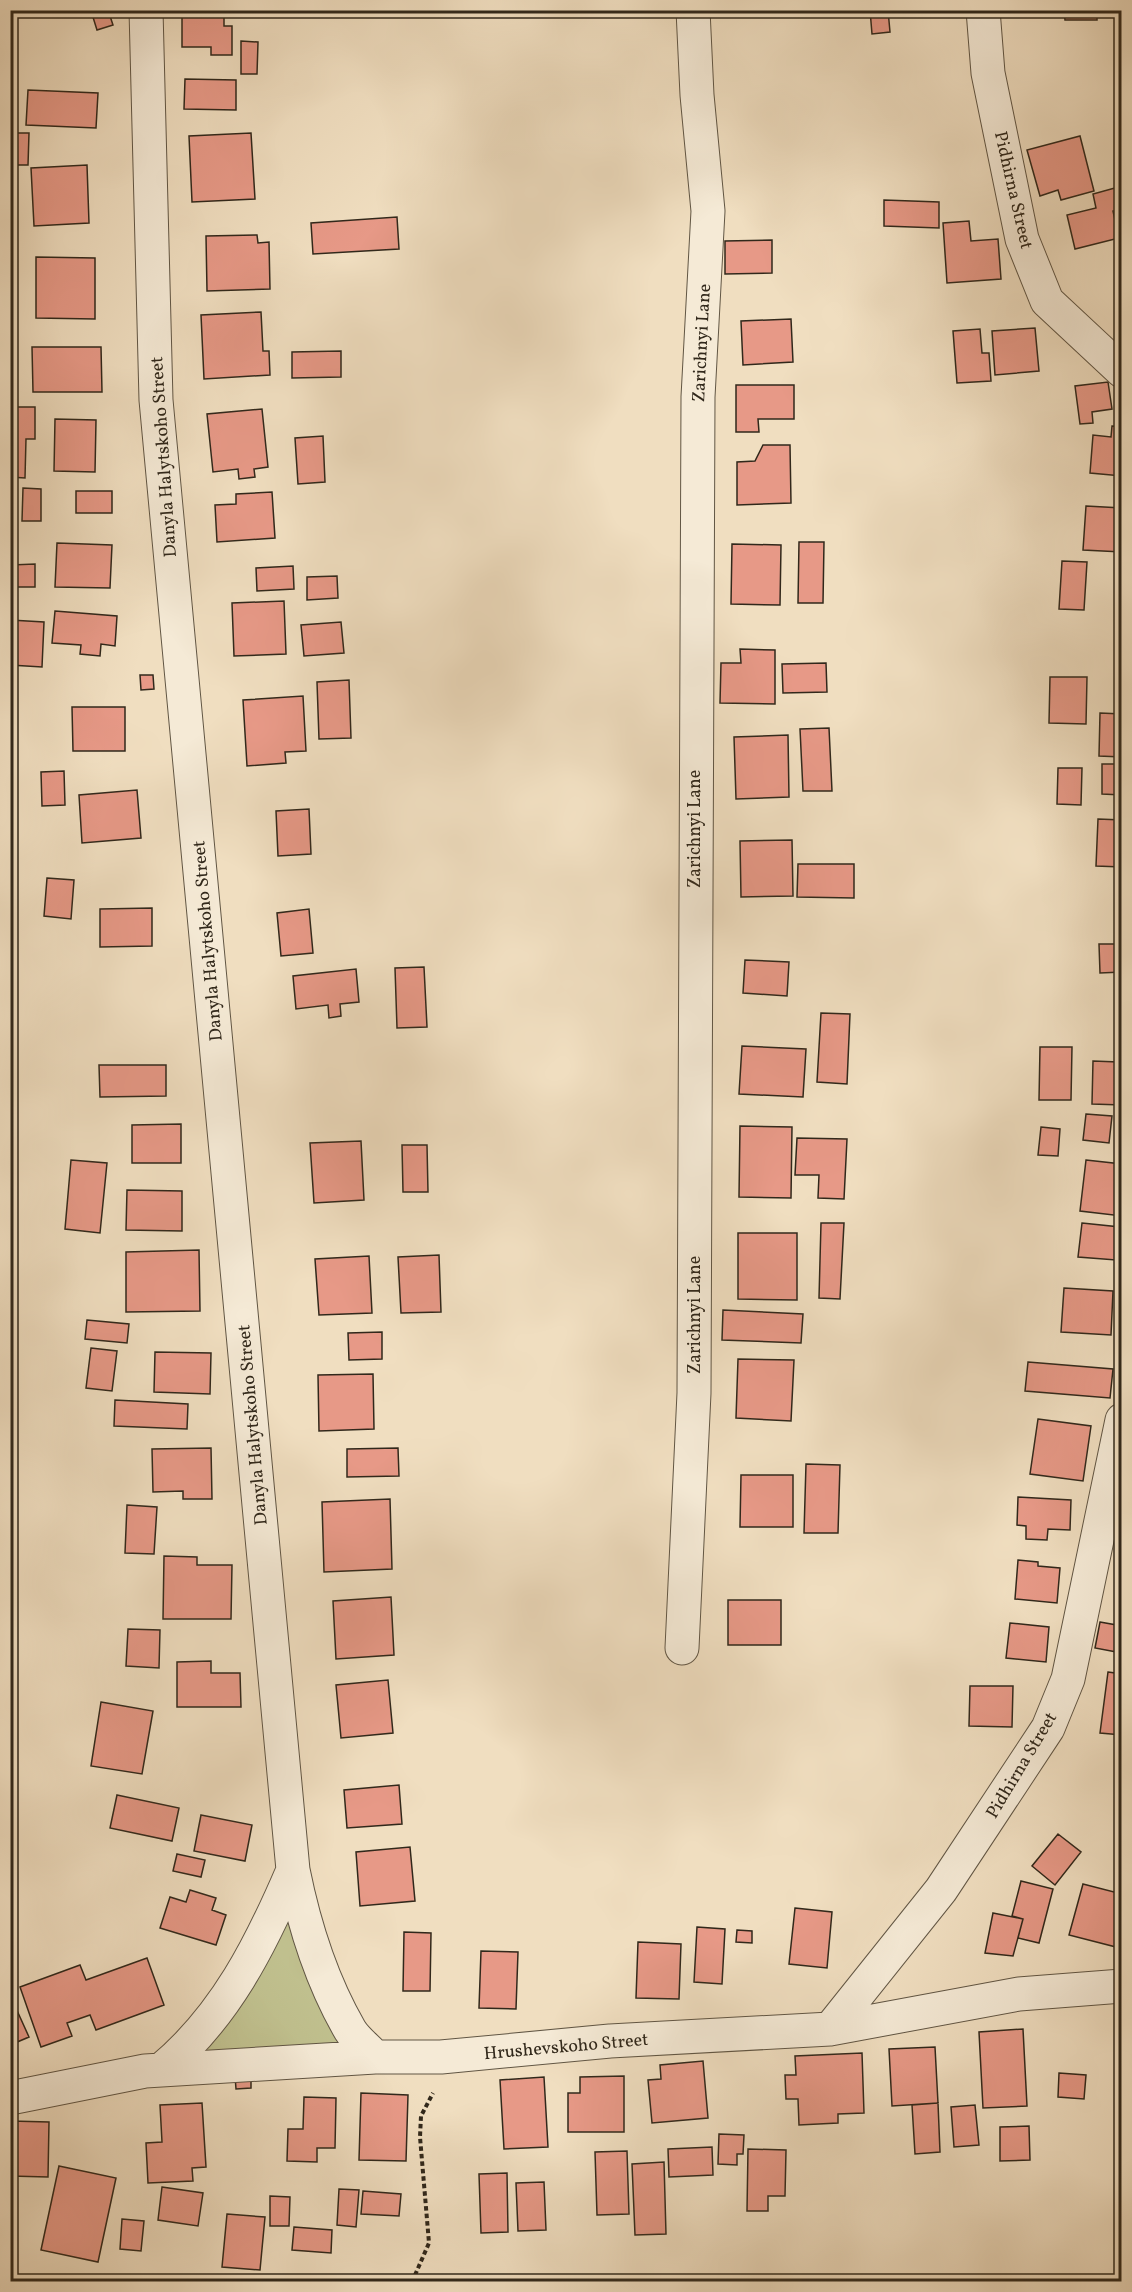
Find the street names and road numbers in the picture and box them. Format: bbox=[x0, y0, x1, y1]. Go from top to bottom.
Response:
street label: Pidhirna Street bbox=[987, 129, 1038, 252]
street label: Zarichnyi Lane bbox=[687, 283, 718, 403]
street label: Danylа Halytskoho Street bbox=[145, 356, 184, 558]
street label: Zarichnyi Lane bbox=[683, 770, 708, 888]
street label: Danylа Halytskoho Street bbox=[187, 839, 230, 1042]
street label: Zarichnyi Lane bbox=[683, 1256, 708, 1374]
street label: Danylа Halytskoho Street bbox=[232, 1323, 275, 1526]
street label: Pidhirna Street bbox=[981, 1708, 1064, 1824]
street label: Hrushevskoho Street bbox=[483, 2028, 650, 2067]

